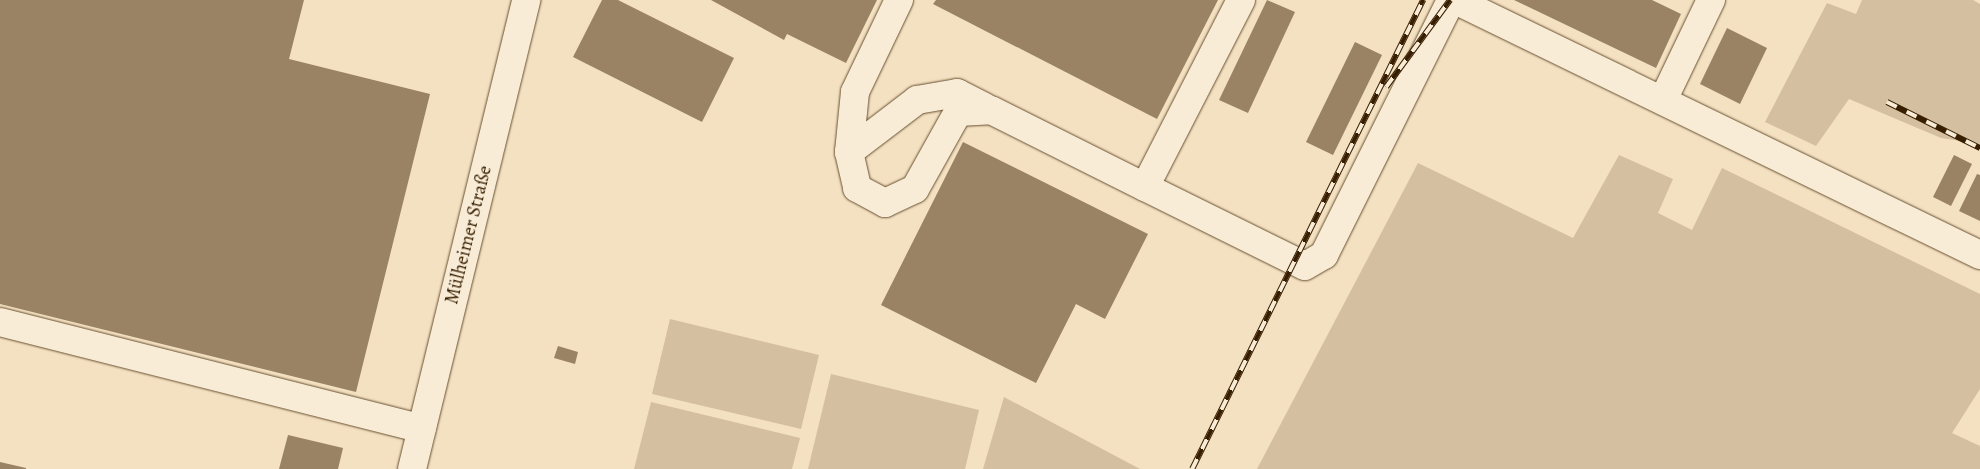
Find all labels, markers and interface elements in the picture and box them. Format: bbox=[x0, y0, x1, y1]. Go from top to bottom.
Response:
street label: Mülheimer Straße bbox=[441, 163, 497, 307]

